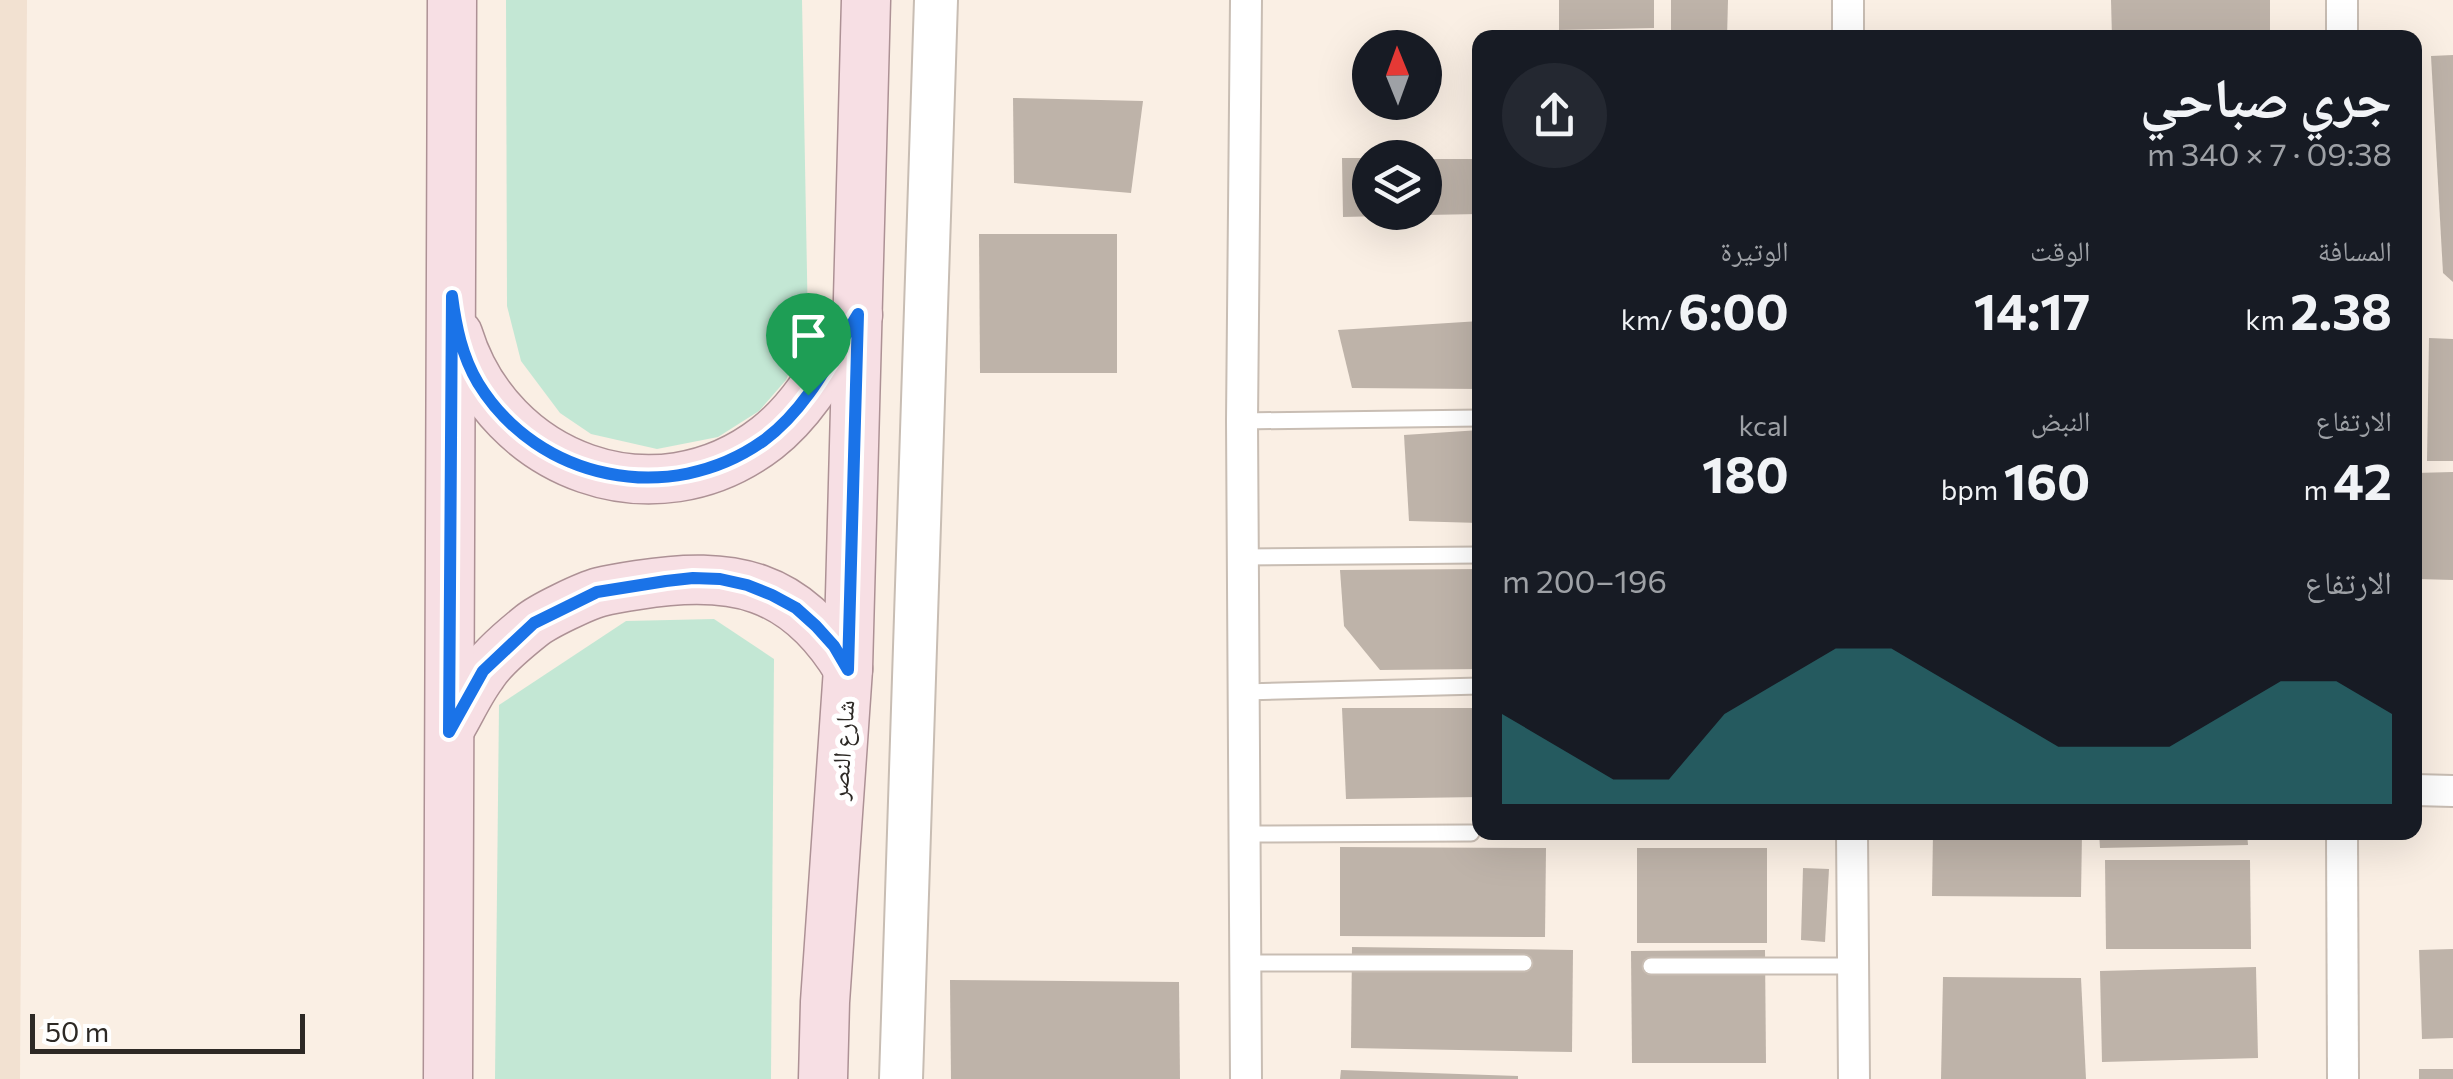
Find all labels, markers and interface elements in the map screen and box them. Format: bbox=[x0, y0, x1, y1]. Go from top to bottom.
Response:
north arrow bbox=[1352, 30, 1442, 120]
map controls bbox=[1352, 30, 1442, 230]
text: جري صباحي bbox=[2140, 62, 2392, 129]
button: share bbox=[1502, 63, 1607, 168]
text: 09:38 · 7 × 340 m bbox=[2147, 133, 2392, 173]
button: layers bbox=[1352, 140, 1442, 230]
text: الوتيرة bbox=[1721, 233, 1789, 267]
text: الوقت bbox=[2030, 233, 2090, 267]
text: المسافة bbox=[2318, 233, 2392, 267]
text: 6:00 bbox=[1678, 279, 1789, 340]
text: 14:17 bbox=[1974, 279, 2090, 340]
text: 2.38 bbox=[2290, 279, 2392, 340]
pin bbox=[766, 293, 851, 396]
text: /km bbox=[1621, 302, 1678, 336]
text: km bbox=[2245, 302, 2290, 336]
icon: arrive bbox=[781, 308, 836, 363]
text: النبض bbox=[2031, 403, 2090, 437]
text: الارتفاع bbox=[2316, 403, 2392, 437]
text: kcal bbox=[1739, 408, 1789, 442]
text: 180 bbox=[1702, 442, 1789, 503]
text: 160 bbox=[2004, 449, 2090, 510]
text: 42 bbox=[2333, 449, 2392, 510]
text: bpm bbox=[1941, 472, 2004, 506]
text: m bbox=[2303, 472, 2333, 506]
text: 196–200 m bbox=[1502, 560, 1667, 600]
text: الارتفاع bbox=[2305, 561, 2392, 601]
street label: شارع النصر bbox=[822, 699, 861, 802]
scale bar bbox=[30, 1009, 305, 1054]
text: 50 m bbox=[45, 1014, 109, 1048]

